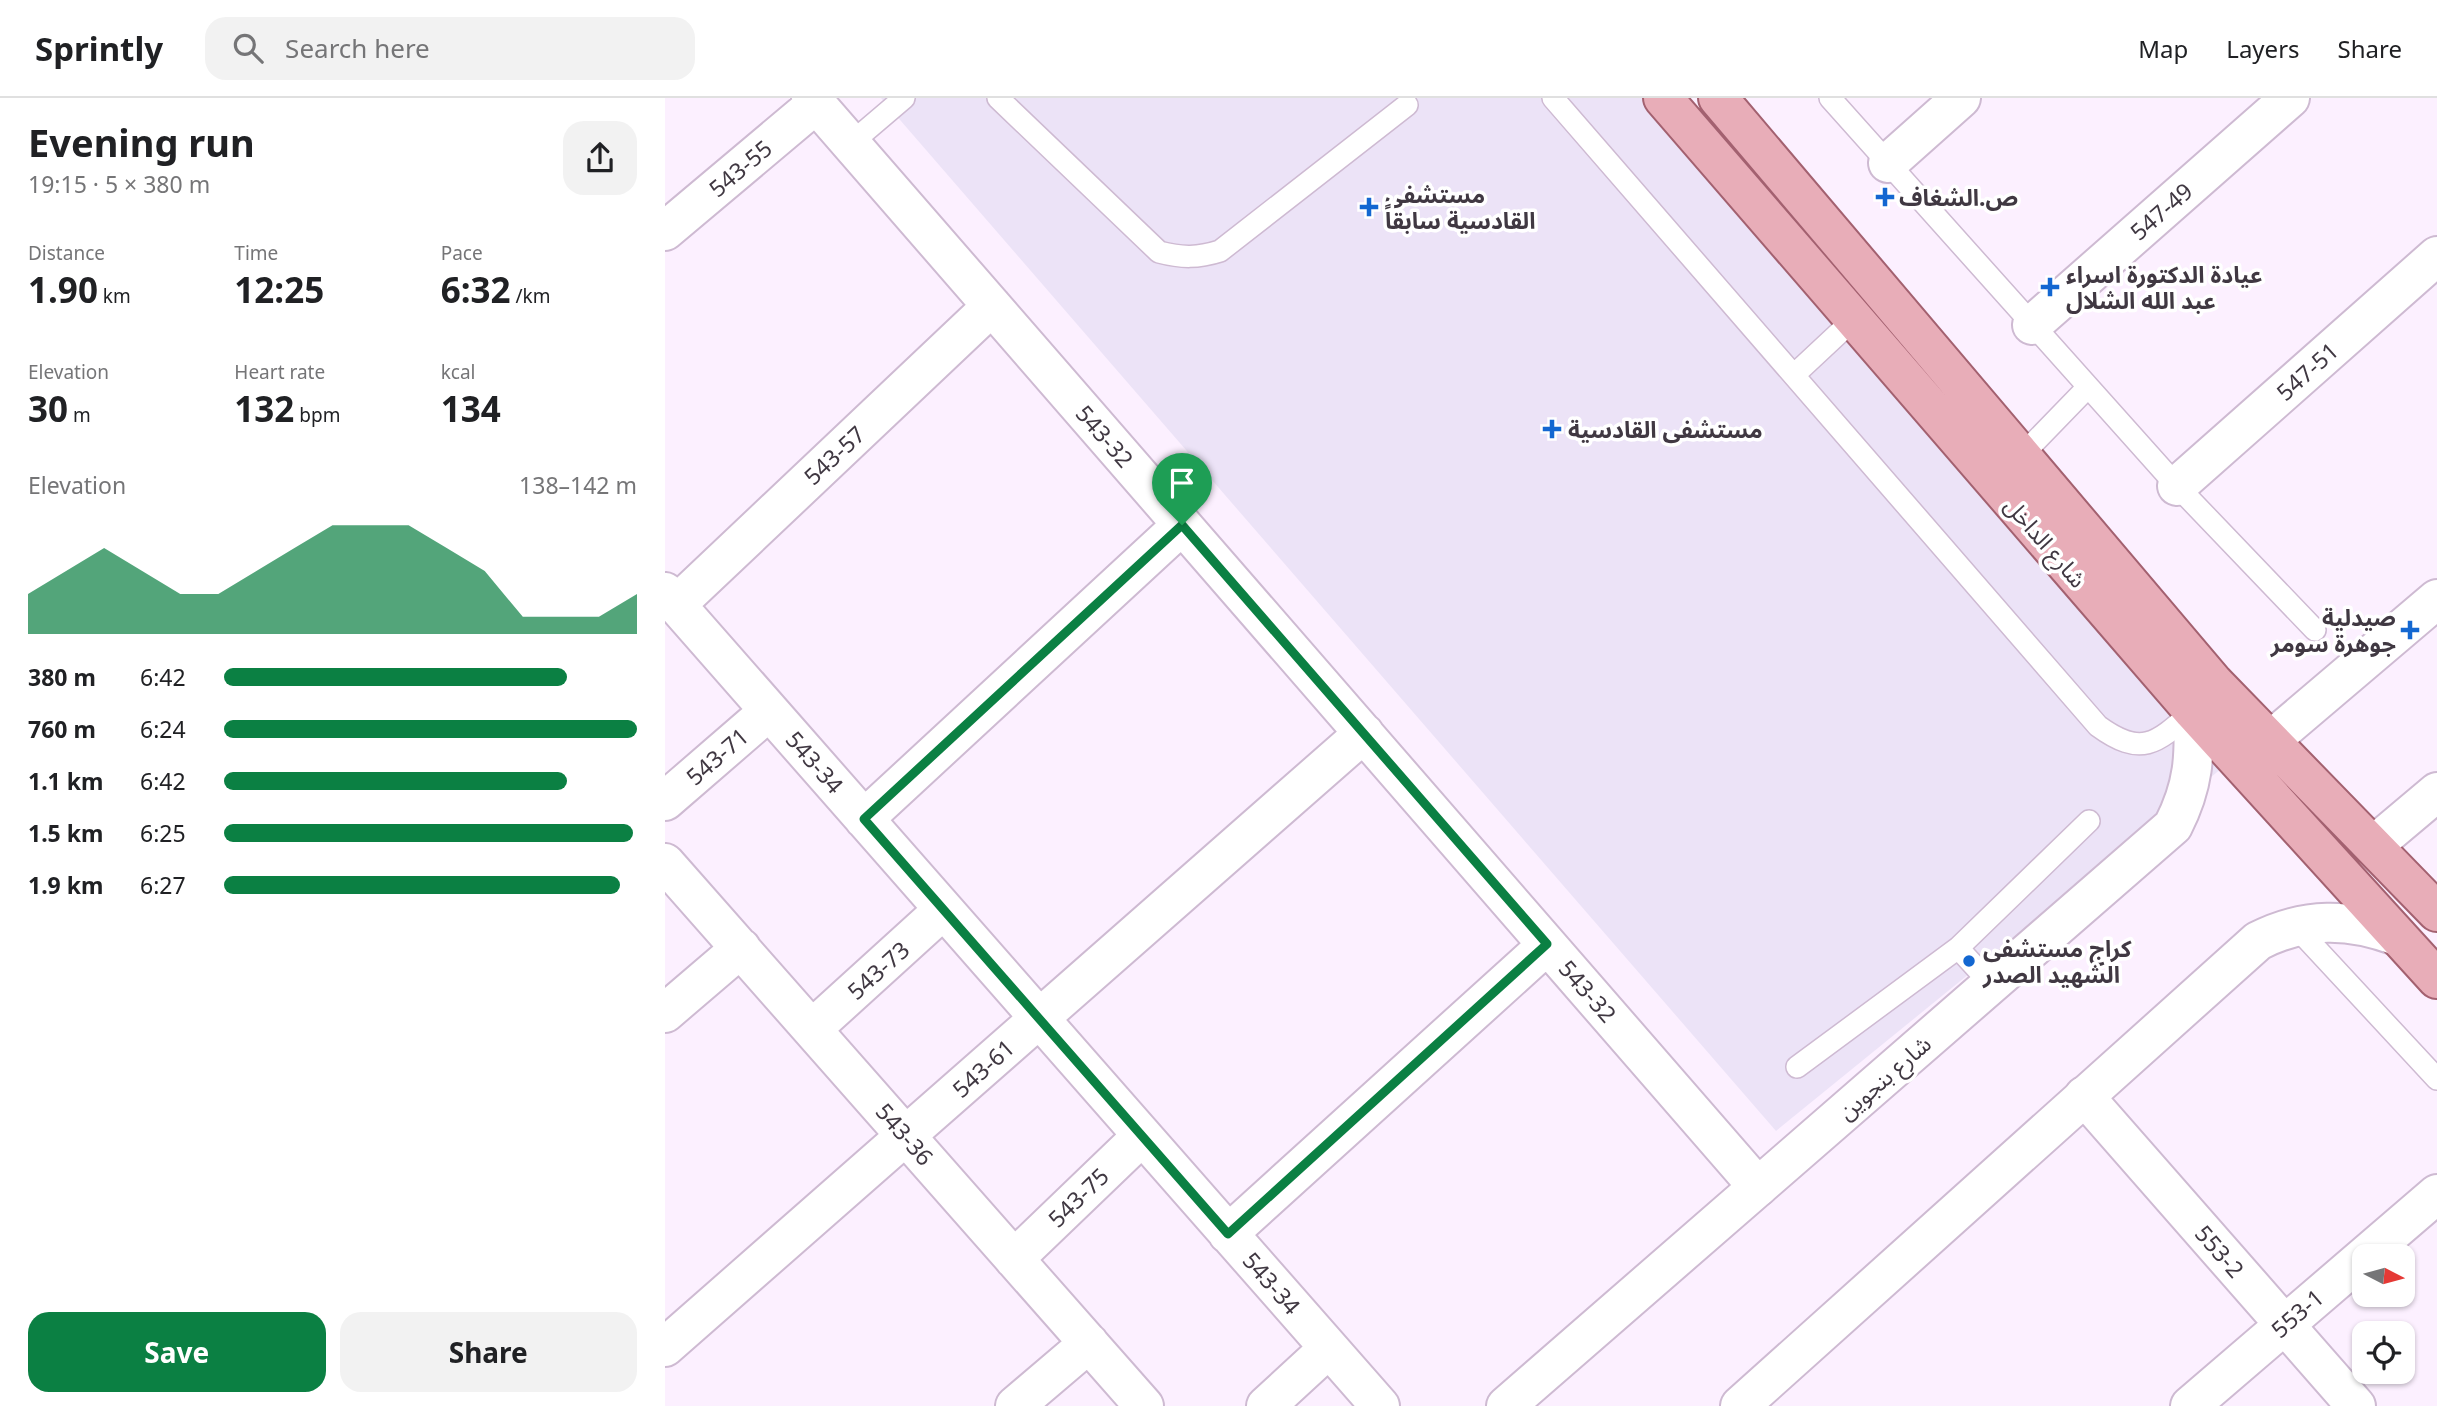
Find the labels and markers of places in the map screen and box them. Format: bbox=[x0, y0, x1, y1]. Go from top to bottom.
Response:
place label: مستشفى القادسية سابقاً bbox=[1384, 178, 1535, 236]
place label: ص.الشغاف bbox=[1899, 181, 2018, 213]
marker: ص.الشغاف bbox=[1877, 189, 1893, 205]
marker: مستشفى القادسية سابقاً bbox=[1359, 197, 1379, 217]
place label: عيادة الدكتورة اسراء عبد الله الشلال bbox=[2066, 258, 2263, 316]
marker: عيادة الدكتورة اسراء عبد الله الشلال bbox=[2040, 277, 2060, 297]
place label: مستشفى القادسية bbox=[1568, 413, 1763, 445]
marker: مستشفى القادسية bbox=[1542, 419, 1562, 439]
pin bbox=[1152, 453, 1212, 525]
place label: صيدلية جوهرة سومر bbox=[2270, 601, 2396, 659]
marker: صيدلية جوهرة سومر bbox=[2402, 622, 2418, 638]
place label: كراج مستشفى الشهيد الصدر bbox=[1982, 932, 2132, 990]
marker: كراج مستشفى الشهيد الصدر bbox=[1961, 953, 1977, 969]

